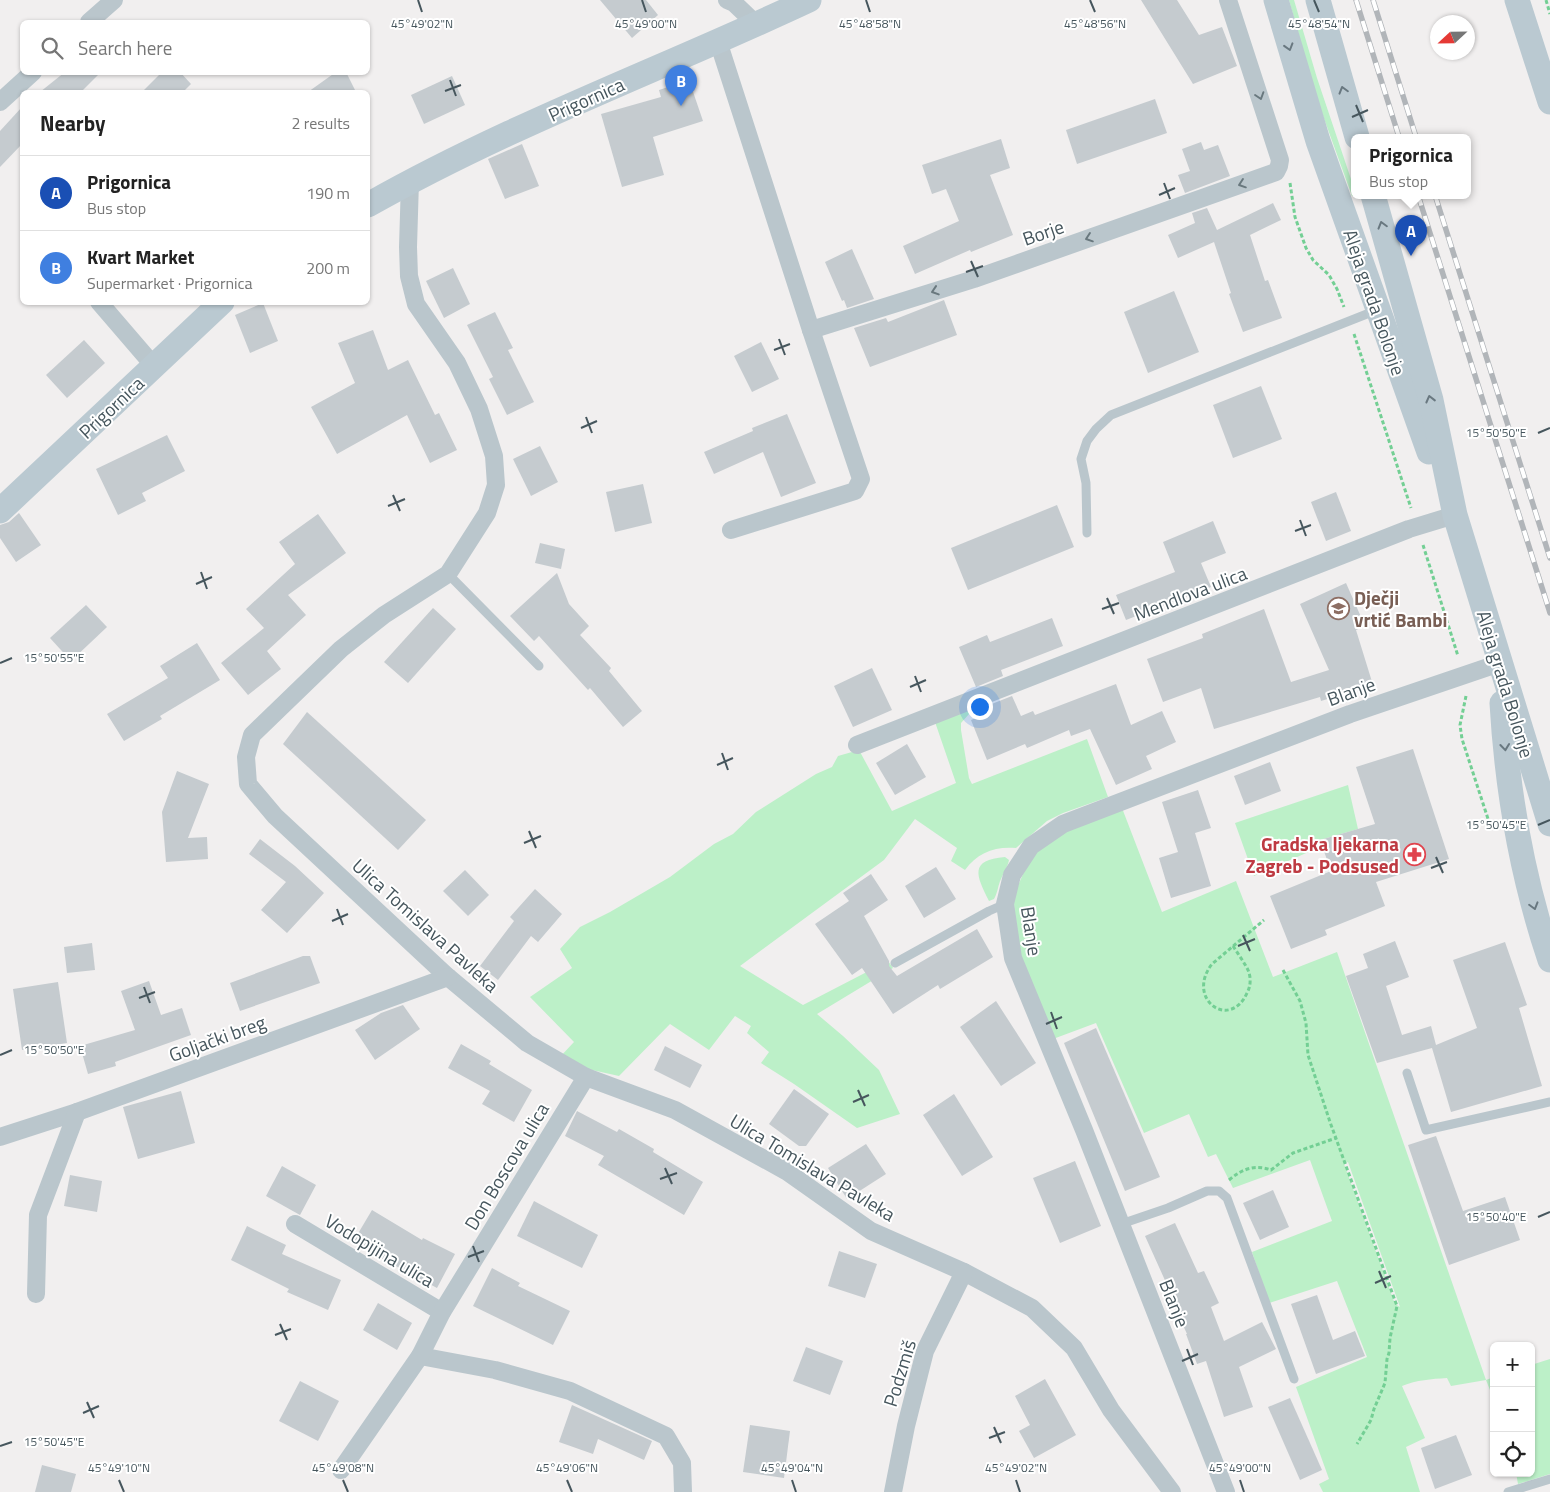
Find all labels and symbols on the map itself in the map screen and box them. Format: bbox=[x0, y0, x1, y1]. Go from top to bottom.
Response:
text: 45°49'02"N bbox=[391, 14, 453, 33]
text: 45°49'00"N bbox=[615, 14, 677, 33]
text: 45°48'58"N bbox=[839, 14, 901, 33]
text: 45°48'56"N bbox=[1064, 14, 1126, 33]
text: 45°48'54"N bbox=[1288, 14, 1350, 33]
north arrow bbox=[1430, 15, 1475, 60]
one-way arrow bbox=[1284, 42, 1294, 50]
pin: B bbox=[665, 65, 697, 106]
street label: Prigornica bbox=[543, 69, 629, 129]
one-way arrow bbox=[1339, 87, 1349, 95]
one-way arrow bbox=[1254, 92, 1264, 100]
one-way arrow bbox=[1238, 178, 1247, 188]
street label: Borje bbox=[1018, 211, 1068, 253]
pin: A bbox=[1395, 215, 1427, 256]
one-way arrow bbox=[1377, 222, 1387, 230]
street label: Aleja grada Bolonje bbox=[1339, 226, 1411, 378]
one-way arrow bbox=[1085, 232, 1093, 242]
one-way arrow bbox=[931, 286, 940, 296]
street label: Prigornica bbox=[72, 369, 151, 445]
one-way arrow bbox=[1425, 394, 1436, 403]
text: 15°50'50"E bbox=[1466, 423, 1527, 442]
street label: Mendlova ulica bbox=[1129, 558, 1251, 628]
place label: Dječji vrtić Bambi bbox=[1354, 583, 1447, 634]
school or university icon: Dječji vrtić Bambi bbox=[1326, 596, 1350, 620]
street label: Aleja grada Bolonje bbox=[1470, 607, 1542, 761]
text: 15°50'55"E bbox=[24, 648, 85, 667]
street label: Blanje bbox=[1323, 669, 1379, 713]
your location bbox=[967, 694, 993, 720]
one-way arrow bbox=[1499, 743, 1510, 751]
text: 15°50'45"E bbox=[1466, 815, 1527, 834]
place label: Gradska ljekarna Zagreb - Podsused bbox=[1246, 829, 1399, 880]
pharmacy icon: Gradska ljekarna Zagreb - Podsused bbox=[1403, 842, 1427, 866]
street label: Ulica Tomislava Pavleka bbox=[346, 851, 506, 999]
one-way arrow bbox=[1528, 902, 1538, 910]
street label: Blanje bbox=[1014, 904, 1050, 958]
street label: Goljački breg bbox=[164, 1007, 270, 1069]
text: 15°50'50"E bbox=[24, 1040, 85, 1059]
street label: Don Boscova ulica bbox=[456, 1096, 556, 1235]
street label: Ulica Tomislava Pavleka bbox=[725, 1106, 902, 1228]
street label: Vodopijina ulica bbox=[320, 1206, 441, 1294]
text: 15°50'40"E bbox=[1466, 1207, 1527, 1226]
street label: Blanje bbox=[1152, 1275, 1198, 1331]
street label: Podzmiš bbox=[875, 1336, 923, 1410]
text: 15°50'45"E bbox=[24, 1432, 85, 1451]
text: 45°49'10"N bbox=[88, 1458, 150, 1477]
text: 45°49'08"N bbox=[312, 1458, 374, 1477]
text: 45°49'06"N bbox=[536, 1458, 598, 1477]
text: 45°49'04"N bbox=[761, 1458, 823, 1477]
text: 45°49'02"N bbox=[985, 1458, 1047, 1477]
text: 45°49'00"N bbox=[1209, 1458, 1271, 1477]

